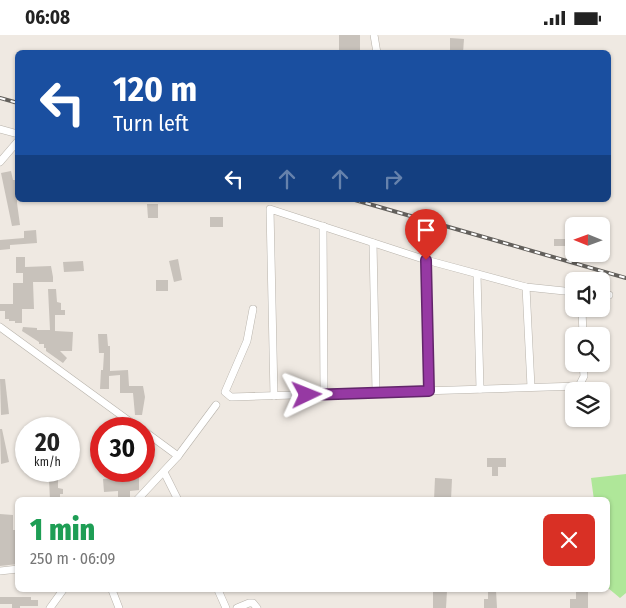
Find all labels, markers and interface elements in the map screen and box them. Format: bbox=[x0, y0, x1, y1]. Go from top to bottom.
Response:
text: 06:08 bbox=[25, 6, 70, 29]
text: 120 m bbox=[113, 68, 197, 110]
icon: left bbox=[30, 70, 95, 135]
text: Turn left bbox=[113, 110, 189, 137]
icon: left bbox=[220, 165, 248, 193]
icon: ahead bbox=[273, 165, 301, 193]
icon: ahead bbox=[326, 165, 354, 193]
icon: right bbox=[379, 165, 407, 193]
pin bbox=[405, 209, 447, 260]
icon: arrive bbox=[412, 216, 440, 244]
north arrow bbox=[565, 217, 610, 263]
map controls bbox=[565, 217, 610, 427]
button: sound bbox=[565, 272, 610, 317]
button: search bbox=[565, 327, 610, 372]
position arrow bbox=[280, 368, 332, 420]
button: layers bbox=[565, 382, 610, 427]
speed limit sign: 30 bbox=[90, 417, 155, 482]
text: 20 bbox=[35, 428, 60, 458]
text: km/h bbox=[34, 455, 61, 469]
text: 1 min bbox=[30, 512, 95, 548]
button: close bbox=[543, 514, 595, 566]
text: 250 m · 06:09 bbox=[30, 549, 115, 568]

